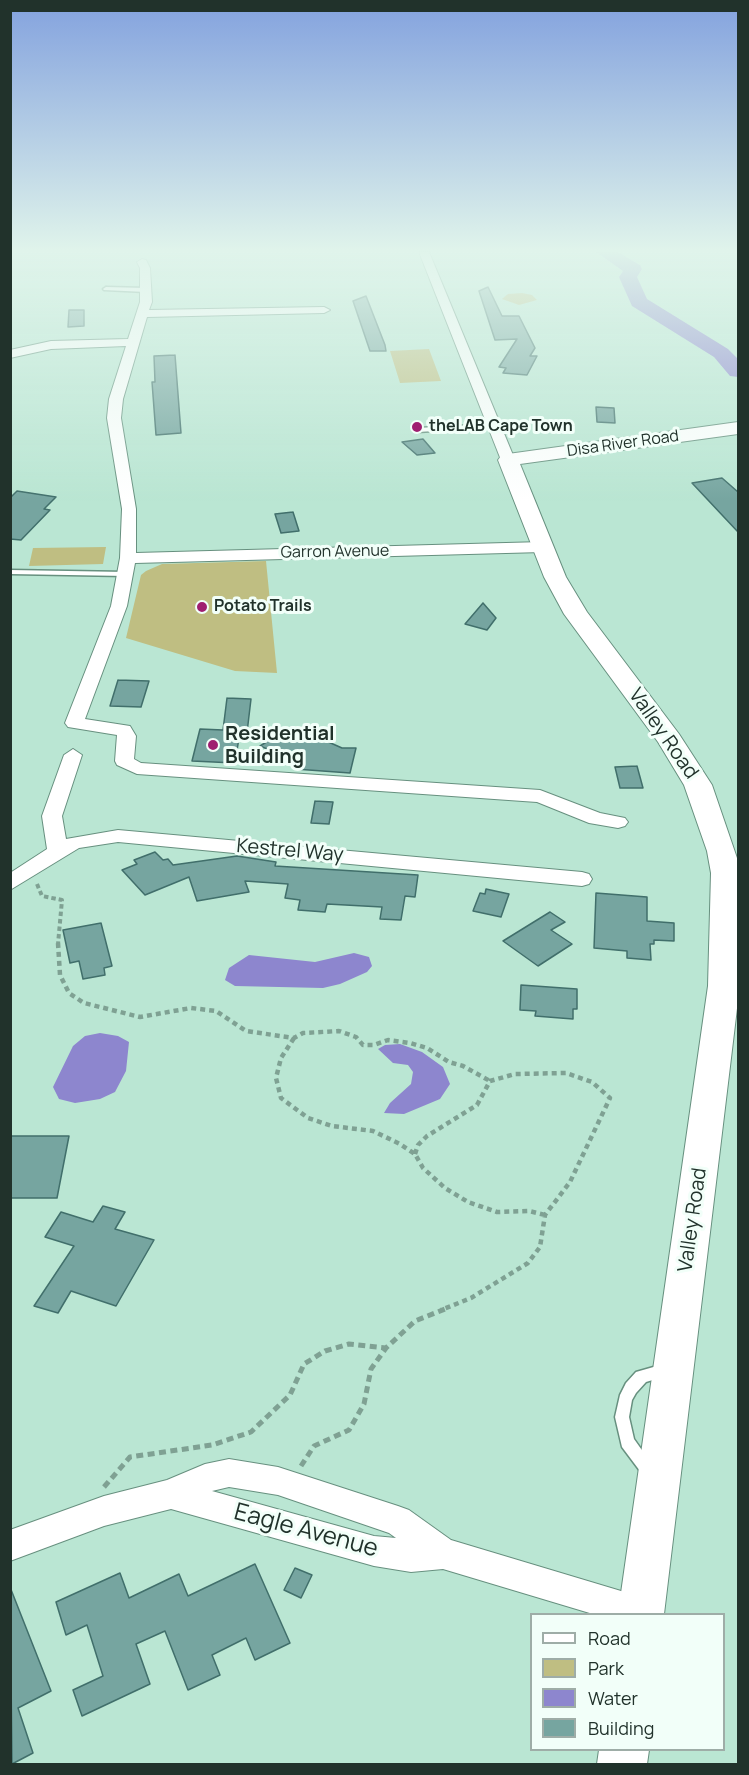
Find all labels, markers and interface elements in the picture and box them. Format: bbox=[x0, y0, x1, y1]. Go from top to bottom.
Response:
place label: theLAB Cape Town bbox=[429, 417, 573, 437]
marker: theLAB Cape Town bbox=[410, 420, 424, 434]
street label: Disa River Road bbox=[566, 427, 680, 461]
street label: Garron Avenue bbox=[281, 541, 389, 563]
place label: Potato Trails bbox=[214, 597, 312, 617]
marker: Potato Trails bbox=[195, 600, 209, 614]
street label: Valley Road bbox=[623, 684, 703, 784]
place label: Residential Building bbox=[225, 722, 335, 769]
marker: Residential Building bbox=[206, 738, 220, 752]
street label: Kestrel Way bbox=[235, 834, 345, 868]
street label: Valley Road bbox=[674, 1166, 712, 1274]
street label: Eagle Avenue bbox=[231, 1498, 381, 1564]
legend bbox=[530, 1613, 725, 1751]
text: Road bbox=[588, 1626, 631, 1650]
text: Park bbox=[588, 1656, 624, 1680]
text: Water bbox=[588, 1686, 638, 1710]
text: Building bbox=[588, 1716, 654, 1740]

